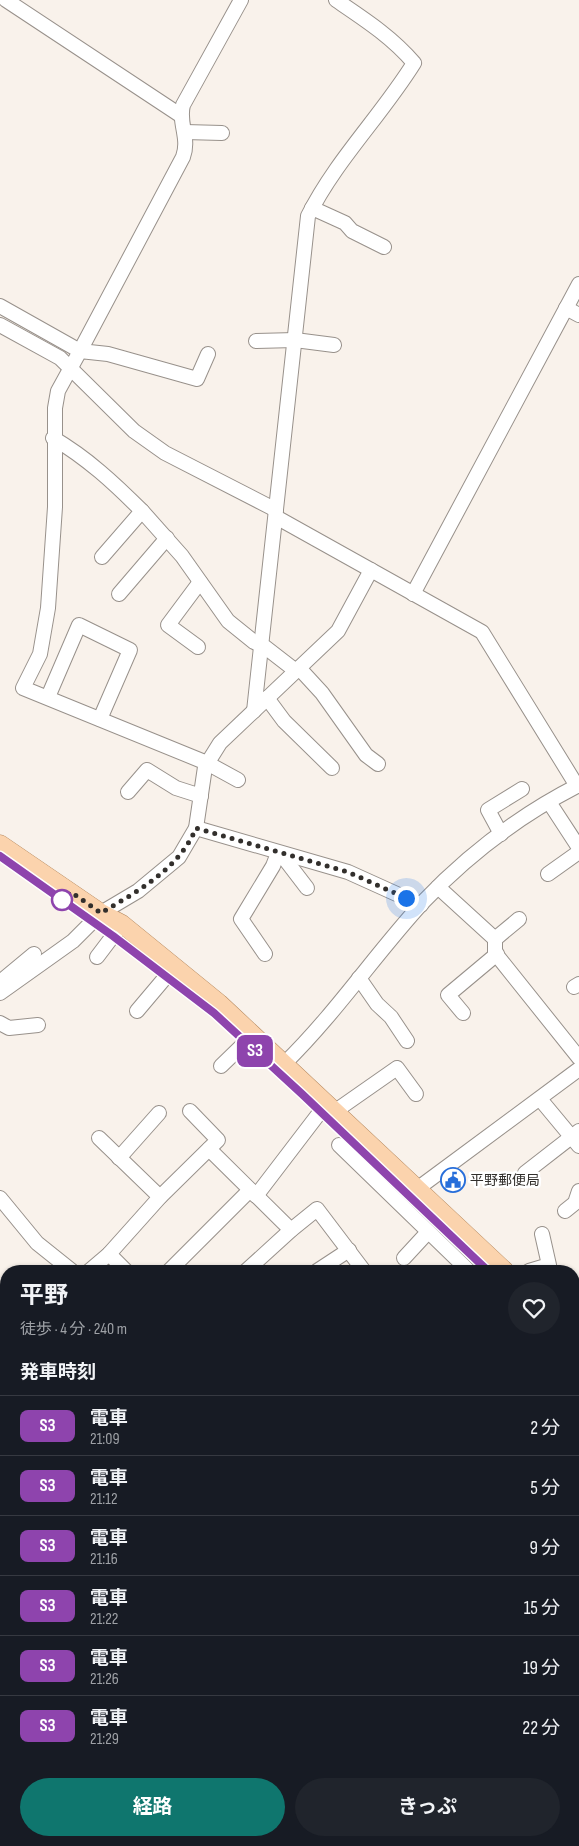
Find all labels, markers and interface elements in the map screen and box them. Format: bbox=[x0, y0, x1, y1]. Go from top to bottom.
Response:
your location bbox=[394, 886, 419, 911]
unlabelled marker bbox=[51, 889, 73, 911]
line badge: S3 bbox=[232, 1035, 278, 1067]
text: S3 bbox=[247, 1040, 263, 1061]
public building icon: 平野郵便局 bbox=[440, 1167, 466, 1193]
place label: 平野郵便局 bbox=[470, 1172, 540, 1189]
text: 平野 bbox=[20, 1281, 68, 1310]
button: heart bbox=[508, 1282, 560, 1334]
text: 徒歩 · 4 分 · 240 m bbox=[20, 1320, 127, 1339]
text: 発車時刻 bbox=[20, 1361, 96, 1384]
text: 電車 bbox=[90, 1407, 128, 1430]
text: S3 bbox=[39, 1415, 56, 1436]
text: 2 分 bbox=[530, 1417, 560, 1440]
text: 21:09 bbox=[90, 1430, 119, 1449]
text: 電車 bbox=[90, 1467, 128, 1490]
text: S3 bbox=[39, 1475, 56, 1496]
text: 5 分 bbox=[530, 1477, 560, 1500]
text: 21:12 bbox=[90, 1490, 118, 1509]
text: 電車 bbox=[90, 1527, 128, 1550]
text: S3 bbox=[39, 1535, 56, 1556]
text: 9 分 bbox=[530, 1537, 560, 1560]
text: 21:16 bbox=[90, 1550, 118, 1569]
text: 電車 bbox=[90, 1587, 128, 1610]
text: S3 bbox=[39, 1595, 56, 1616]
text: 15 分 bbox=[524, 1597, 560, 1620]
text: 21:22 bbox=[90, 1610, 118, 1629]
text: 電車 bbox=[90, 1647, 128, 1670]
text: S3 bbox=[39, 1655, 56, 1676]
text: 19 分 bbox=[523, 1657, 560, 1680]
text: 21:26 bbox=[90, 1670, 119, 1689]
text: 電車 bbox=[90, 1707, 128, 1730]
text: S3 bbox=[39, 1715, 56, 1736]
text: 22 分 bbox=[522, 1717, 560, 1740]
text: 21:29 bbox=[90, 1730, 119, 1749]
button: 経路 bbox=[20, 1778, 285, 1836]
button: きっぷ bbox=[295, 1778, 560, 1836]

